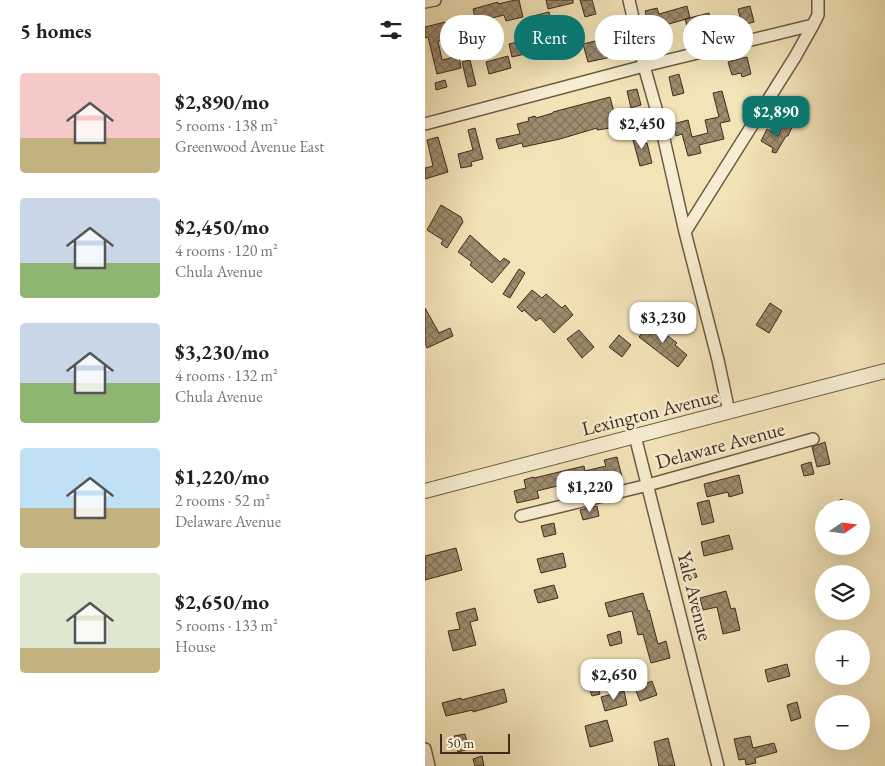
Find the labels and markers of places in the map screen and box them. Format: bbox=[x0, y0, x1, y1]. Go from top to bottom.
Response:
pin: $2,890 bbox=[735, 96, 817, 138]
pin: $2,450 bbox=[601, 108, 683, 150]
pin: $3,230 bbox=[622, 302, 704, 344]
pin: $1,220 bbox=[549, 470, 631, 513]
pin: $2,650 bbox=[573, 658, 655, 701]

